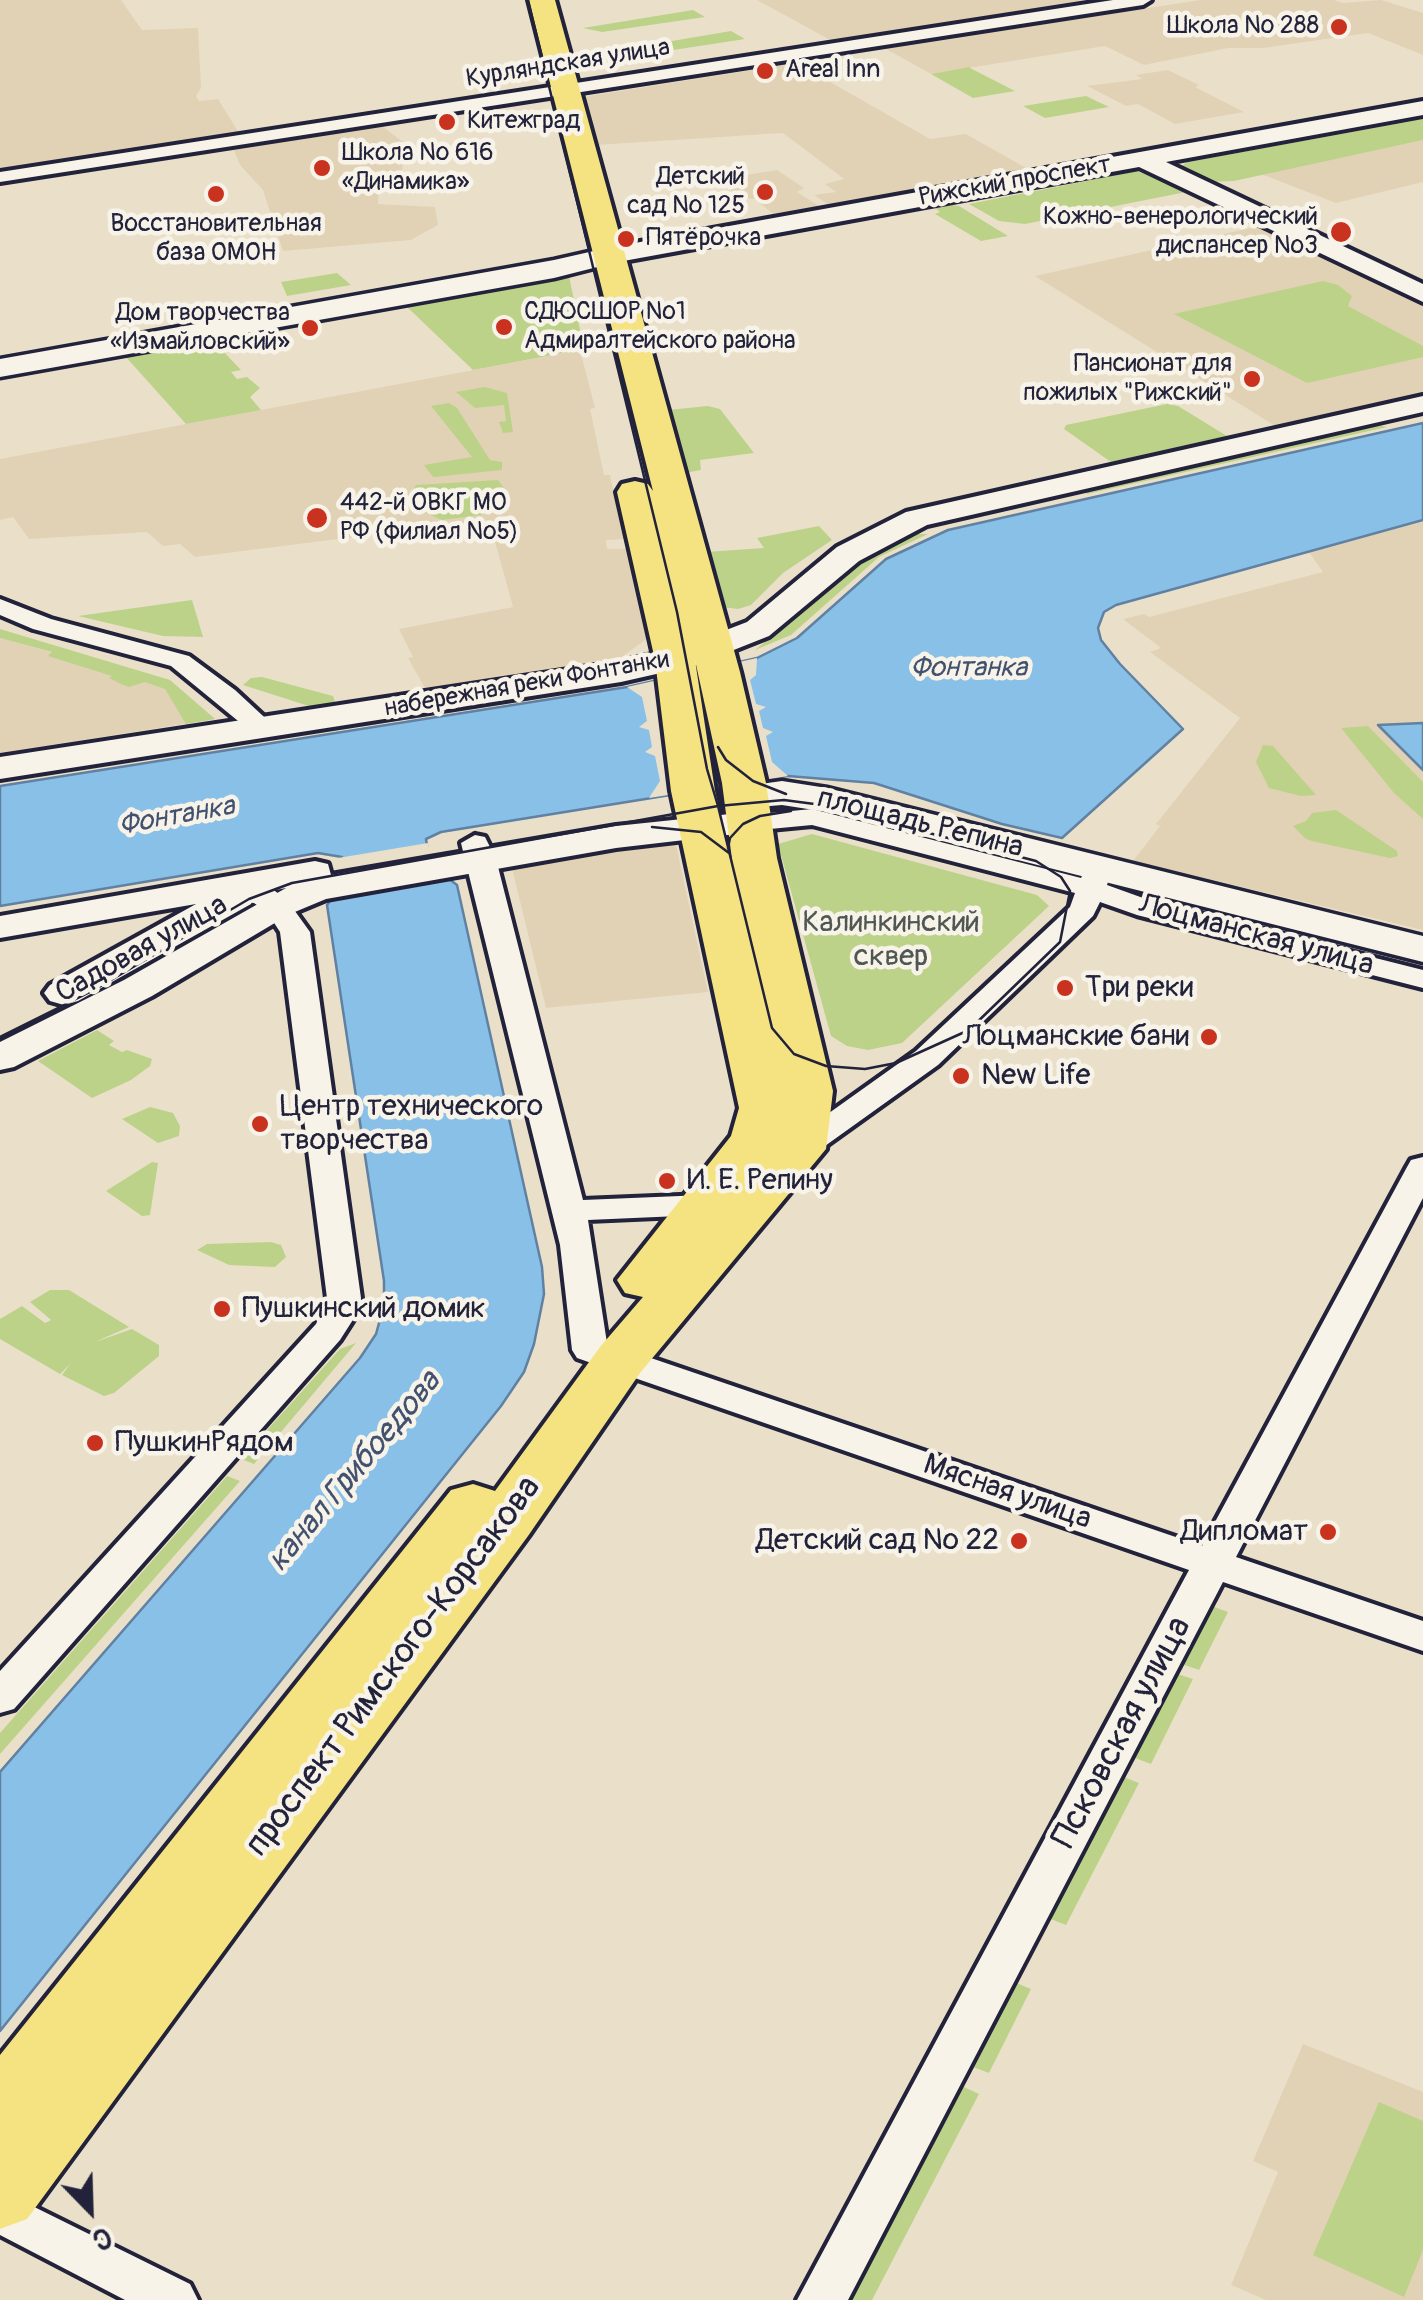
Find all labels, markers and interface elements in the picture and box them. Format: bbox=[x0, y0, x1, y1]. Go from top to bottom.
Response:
place label: Школа № 288 bbox=[1167, 12, 1319, 42]
marker: Школа № 288 bbox=[1328, 16, 1350, 38]
street label: Курляндская улица bbox=[464, 33, 672, 95]
place label: Areal Inn bbox=[785, 56, 880, 86]
marker: Areal Inn bbox=[754, 60, 776, 82]
place label: Китежград bbox=[467, 107, 580, 137]
marker: Китежград bbox=[436, 111, 458, 133]
place label: Школа № 616 «Динамика» bbox=[342, 139, 494, 198]
street label: Рижский проспект bbox=[916, 150, 1114, 214]
marker: Школа № 616 «Динамика» bbox=[311, 157, 333, 179]
place label: Детский сад № 125 bbox=[627, 163, 745, 222]
marker: Детский сад № 125 bbox=[754, 181, 776, 203]
marker: Восстановительная база ОМОН bbox=[205, 183, 227, 205]
place label: Кожно-венерологический диспансер №3 bbox=[1043, 203, 1318, 262]
place label: Восстановительная база ОМОН bbox=[110, 210, 322, 269]
marker: Кожно-венерологический диспансер №3 bbox=[1328, 219, 1354, 245]
place label: Пятёрочка bbox=[646, 224, 761, 254]
marker: Пятёрочка bbox=[615, 228, 637, 250]
place label: СДЮСШОР №1 Адмиралтейского района bbox=[524, 298, 796, 357]
place label: Дом творчества «Измайловский» bbox=[110, 299, 290, 358]
marker: СДЮСШОР №1 Адмиралтейского района bbox=[493, 316, 515, 338]
marker: Дом творчества «Измайловский» bbox=[299, 317, 321, 339]
place label: Пансионат для пожилых "Рижский" bbox=[1023, 350, 1232, 409]
marker: Пансионат для пожилых "Рижский" bbox=[1241, 368, 1263, 390]
place label: 442-й ОВКГ МО РФ (филиал №5) bbox=[340, 489, 518, 548]
marker: 442-й ОВКГ МО РФ (филиал №5) bbox=[304, 505, 330, 531]
street label: набережная реки Фонтанки bbox=[382, 645, 672, 725]
water label: Фонтанка bbox=[911, 652, 1027, 686]
street label: площадь Репина bbox=[813, 781, 1027, 867]
water label: Фонтанка bbox=[117, 790, 237, 844]
street label: Лоцманская улица bbox=[1135, 887, 1377, 985]
street label: Садовая улица bbox=[50, 888, 234, 1012]
park label: Калинкинский сквер bbox=[802, 905, 980, 976]
place label: Три реки bbox=[1085, 970, 1193, 1006]
marker: Три реки bbox=[1054, 977, 1076, 999]
place label: Лоцманские бани bbox=[963, 1019, 1189, 1055]
marker: Лоцманские бани bbox=[1198, 1026, 1220, 1048]
place label: New Life bbox=[981, 1058, 1090, 1094]
marker: New Life bbox=[950, 1065, 972, 1087]
place label: Центр технического творчества bbox=[280, 1089, 543, 1160]
marker: Центр технического творчества bbox=[249, 1113, 271, 1135]
place label: И. Е. Репину bbox=[687, 1163, 833, 1199]
marker: И. Е. Репину bbox=[656, 1170, 678, 1192]
place label: Пушкинский домик bbox=[242, 1291, 486, 1327]
marker: Пушкинский домик bbox=[211, 1298, 233, 1320]
water label: канал Грибоедова bbox=[260, 1364, 450, 1580]
place label: ПушкинРядом bbox=[115, 1425, 294, 1461]
marker: ПушкинРядом bbox=[84, 1432, 106, 1454]
street label: Мясная улица bbox=[918, 1447, 1096, 1539]
street label: проспект Римского-Корсакова bbox=[237, 1469, 551, 1865]
place label: Дипломат bbox=[1181, 1514, 1308, 1550]
marker: Дипломат bbox=[1317, 1521, 1339, 1543]
place label: Детский сад № 22 bbox=[756, 1523, 999, 1559]
marker: Детский сад № 22 bbox=[1008, 1530, 1030, 1552]
street label: Псковская улица bbox=[1044, 1610, 1202, 1856]
north arrow bbox=[40, 2160, 140, 2260]
text: С bbox=[87, 2219, 117, 2258]

